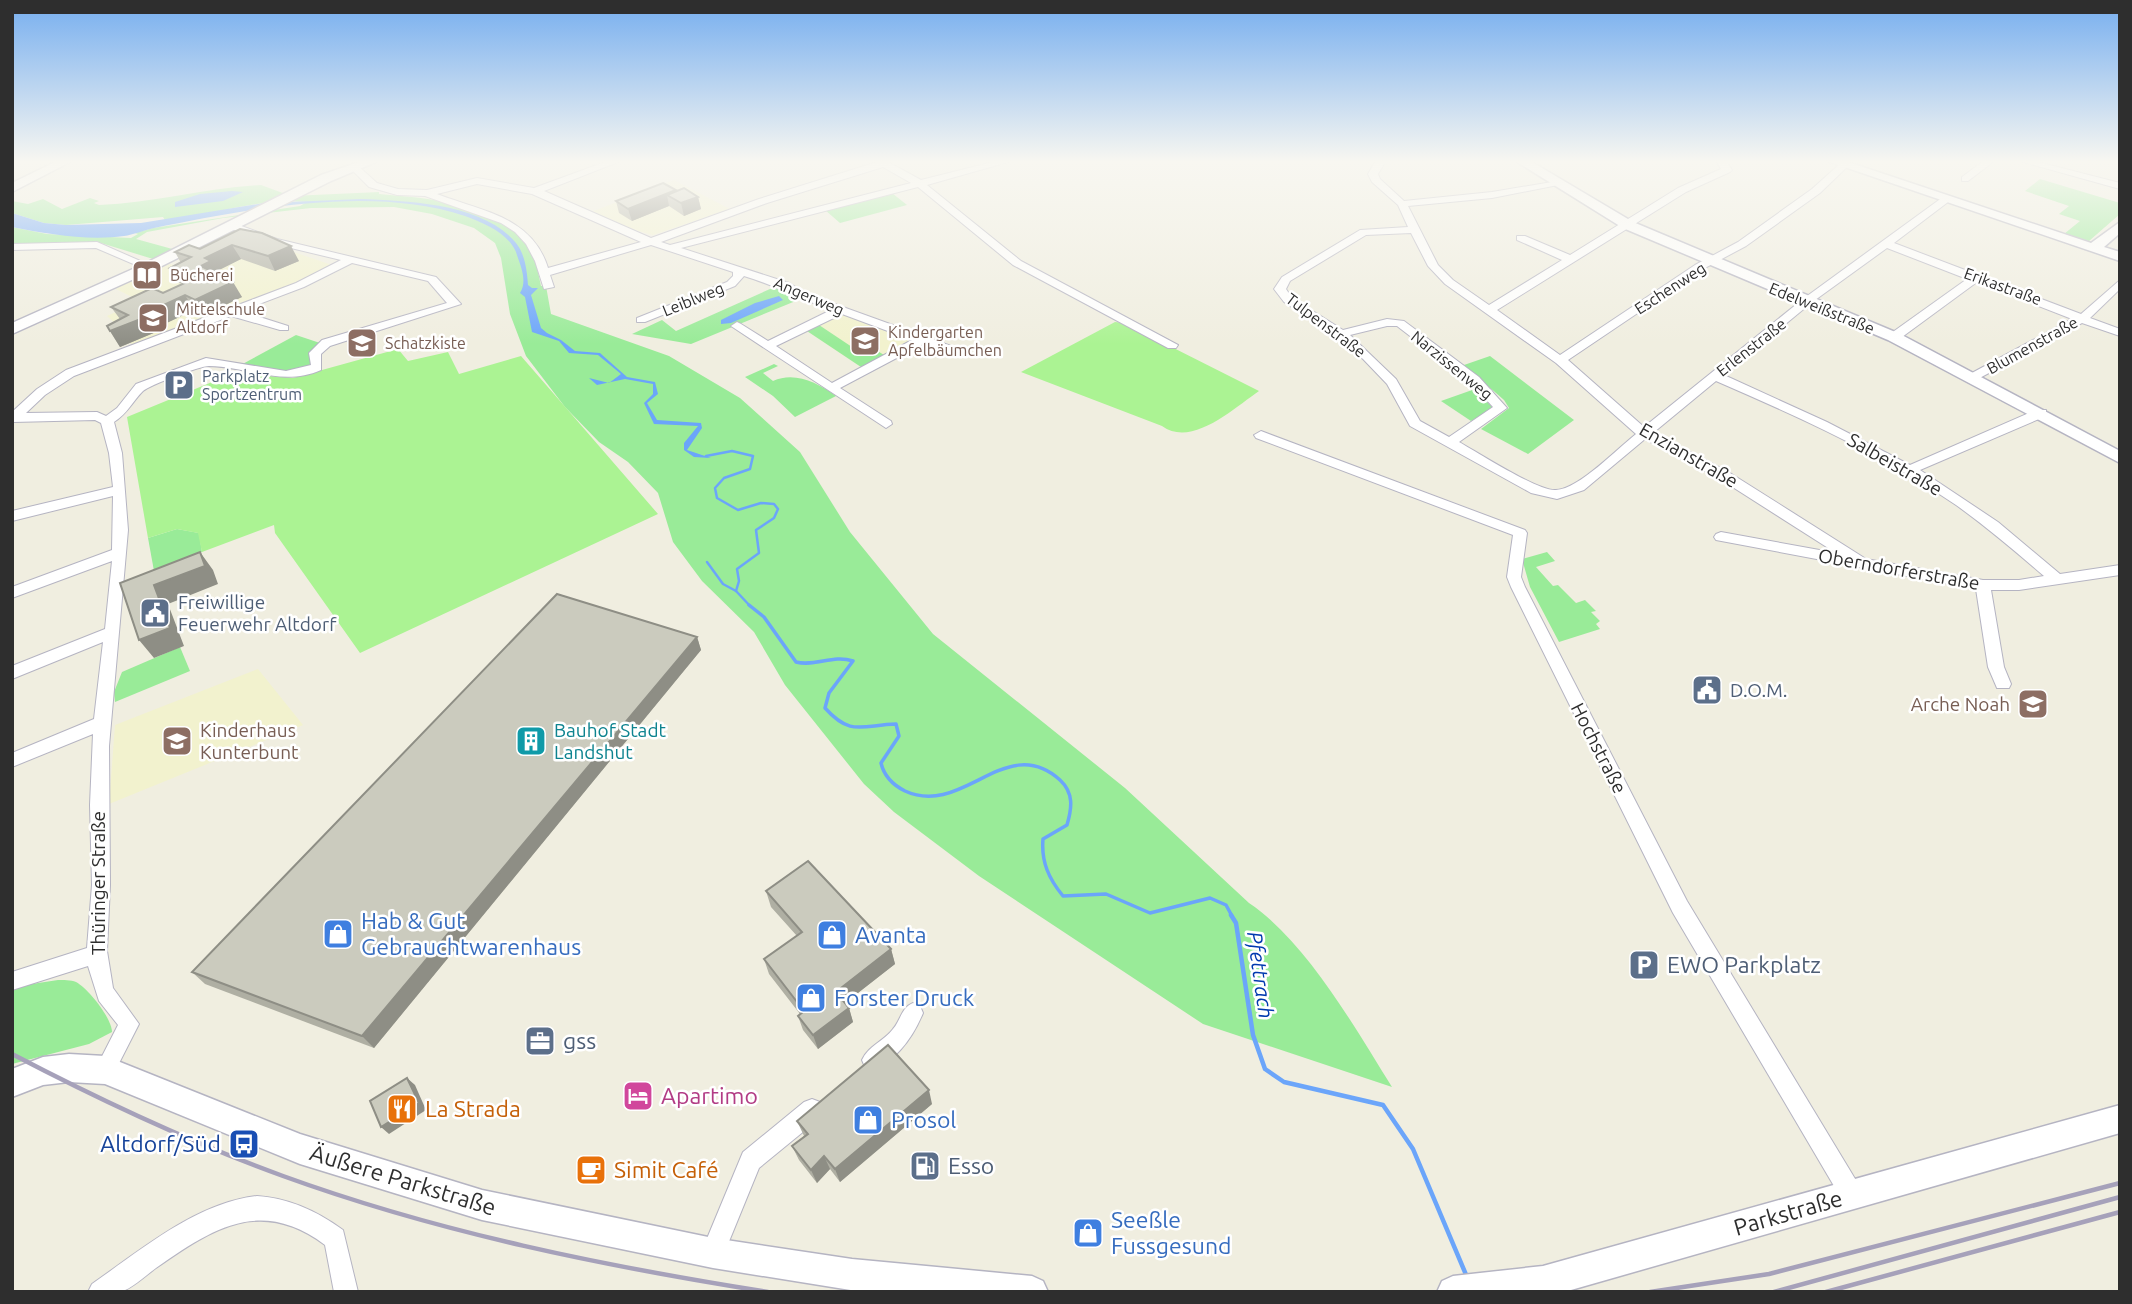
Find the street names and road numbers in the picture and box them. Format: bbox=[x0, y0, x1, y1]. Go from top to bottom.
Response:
street label: Eschenweg bbox=[1631, 258, 1709, 318]
street label: Erikastraße bbox=[1962, 264, 2044, 308]
street label: Angerweg bbox=[771, 273, 847, 319]
street label: Leiblweg bbox=[660, 279, 726, 319]
street label: Edelweißstraße bbox=[1767, 279, 1877, 337]
street label: Tulpenstraße bbox=[1283, 289, 1369, 361]
street label: Blumenstraße bbox=[1983, 313, 2081, 377]
street label: Erlenstraße bbox=[1713, 314, 1789, 380]
street label: Narzissenweg bbox=[1408, 327, 1496, 403]
street label: Enzianstraße bbox=[1636, 418, 1742, 492]
street label: Salbeistraße bbox=[1844, 428, 1946, 500]
street label: Oberndorferstraße bbox=[1817, 544, 1981, 594]
street label: Hochstraße bbox=[1567, 699, 1631, 797]
street label: Thüringer Straße bbox=[87, 811, 109, 955]
street label: Äußere Parkstraße bbox=[307, 1139, 499, 1220]
street label: Parkstraße bbox=[1731, 1185, 1845, 1240]

